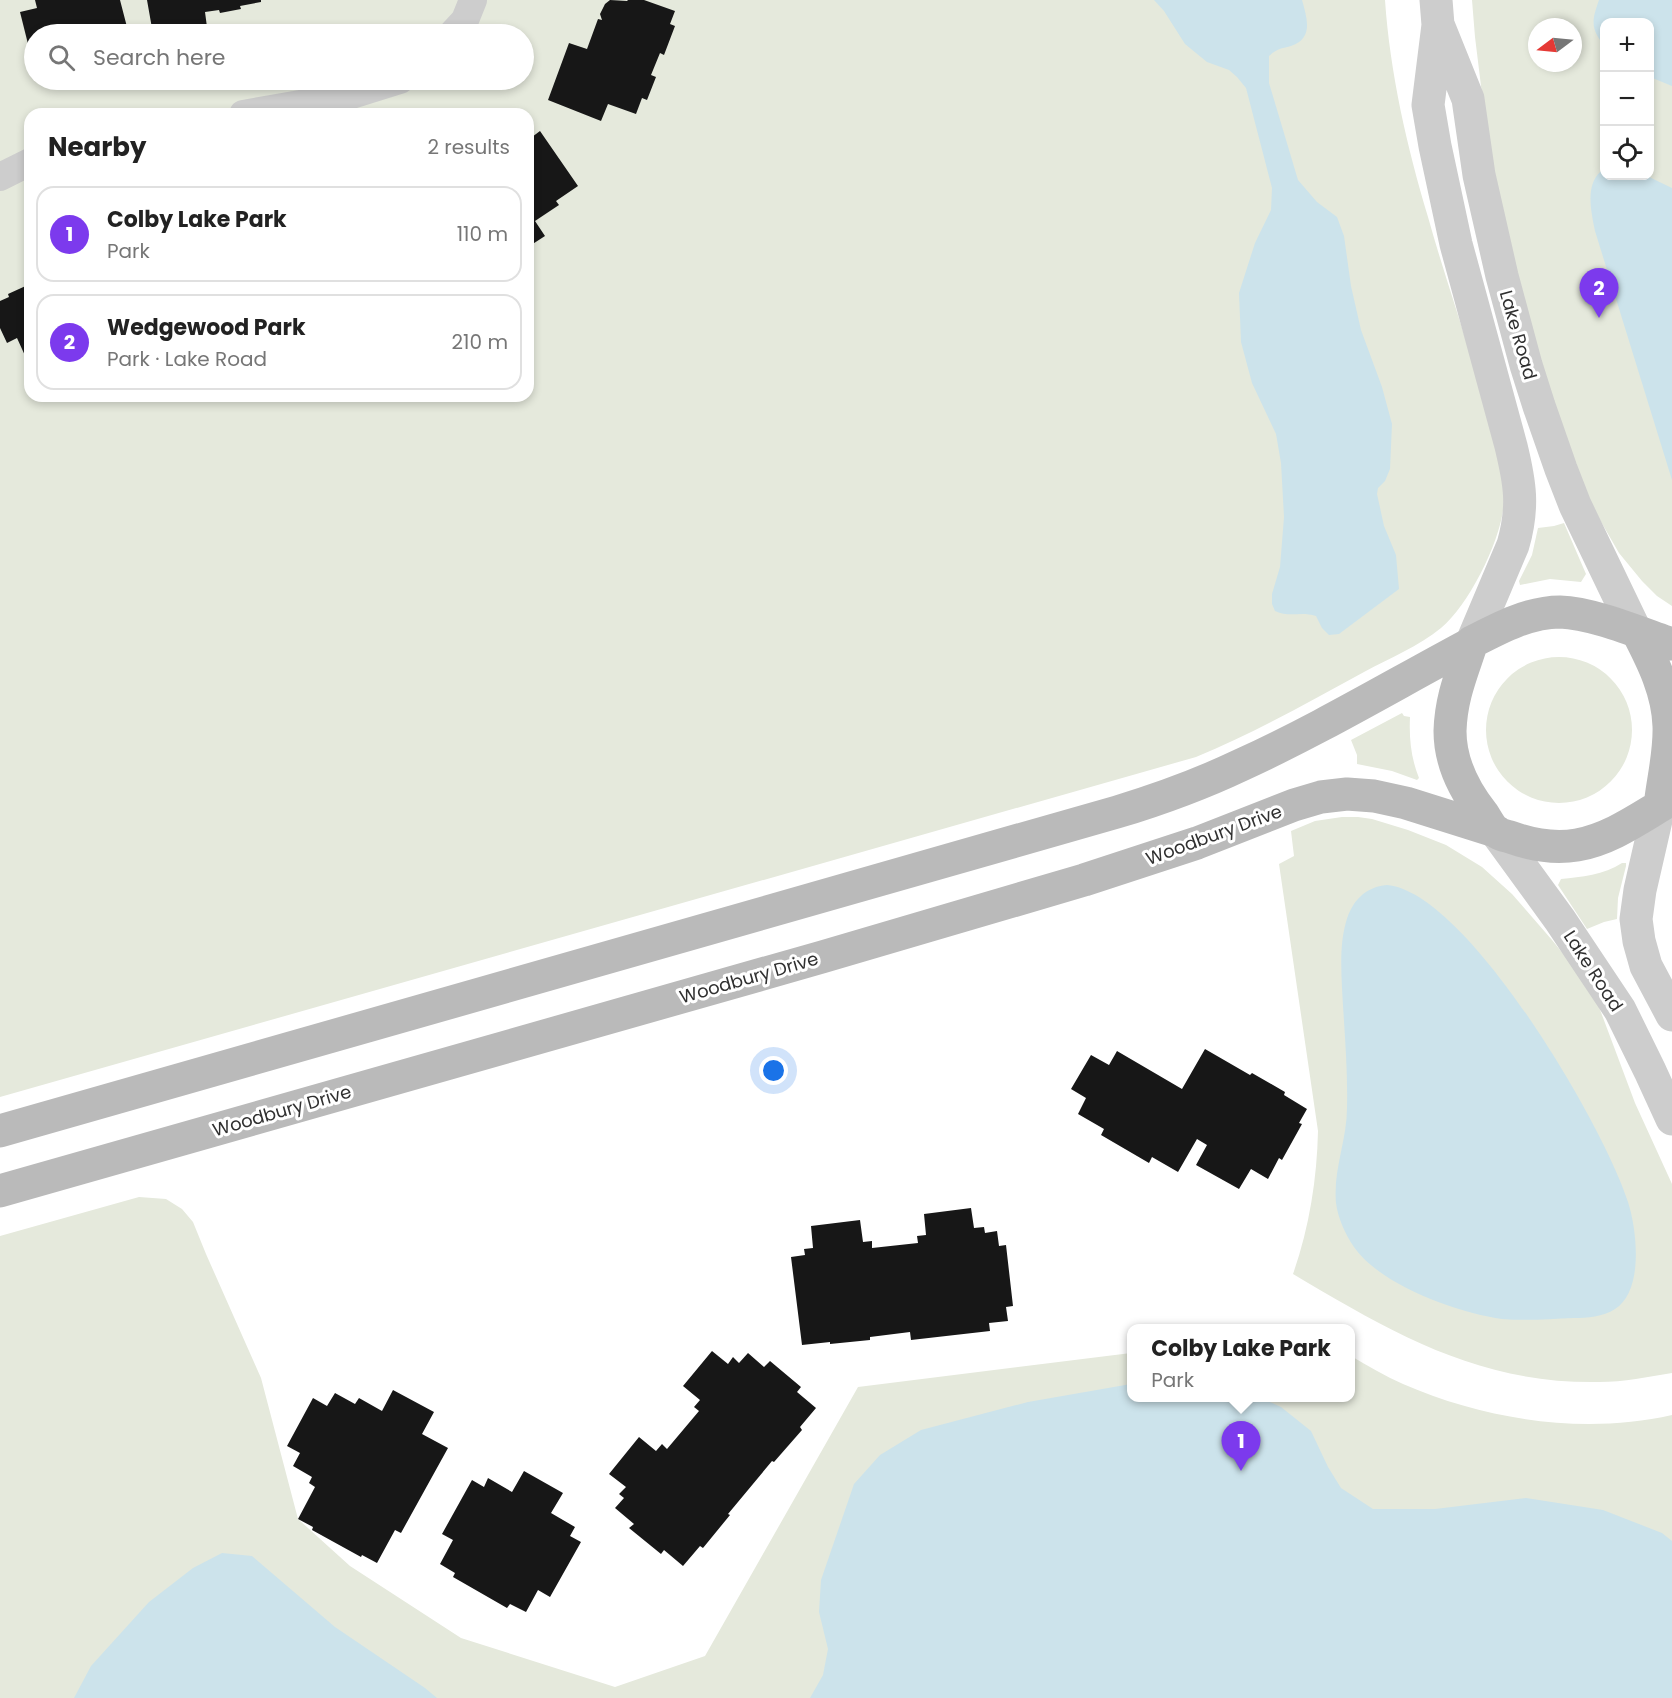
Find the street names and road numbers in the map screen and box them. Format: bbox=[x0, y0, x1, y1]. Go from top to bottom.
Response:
street label: Lake Road bbox=[1494, 287, 1543, 383]
street label: Woodbury Drive bbox=[1142, 798, 1285, 871]
street label: Lake Road bbox=[1558, 925, 1629, 1016]
street label: Woodbury Drive bbox=[677, 946, 821, 1009]
street label: Woodbury Drive bbox=[210, 1079, 354, 1142]

